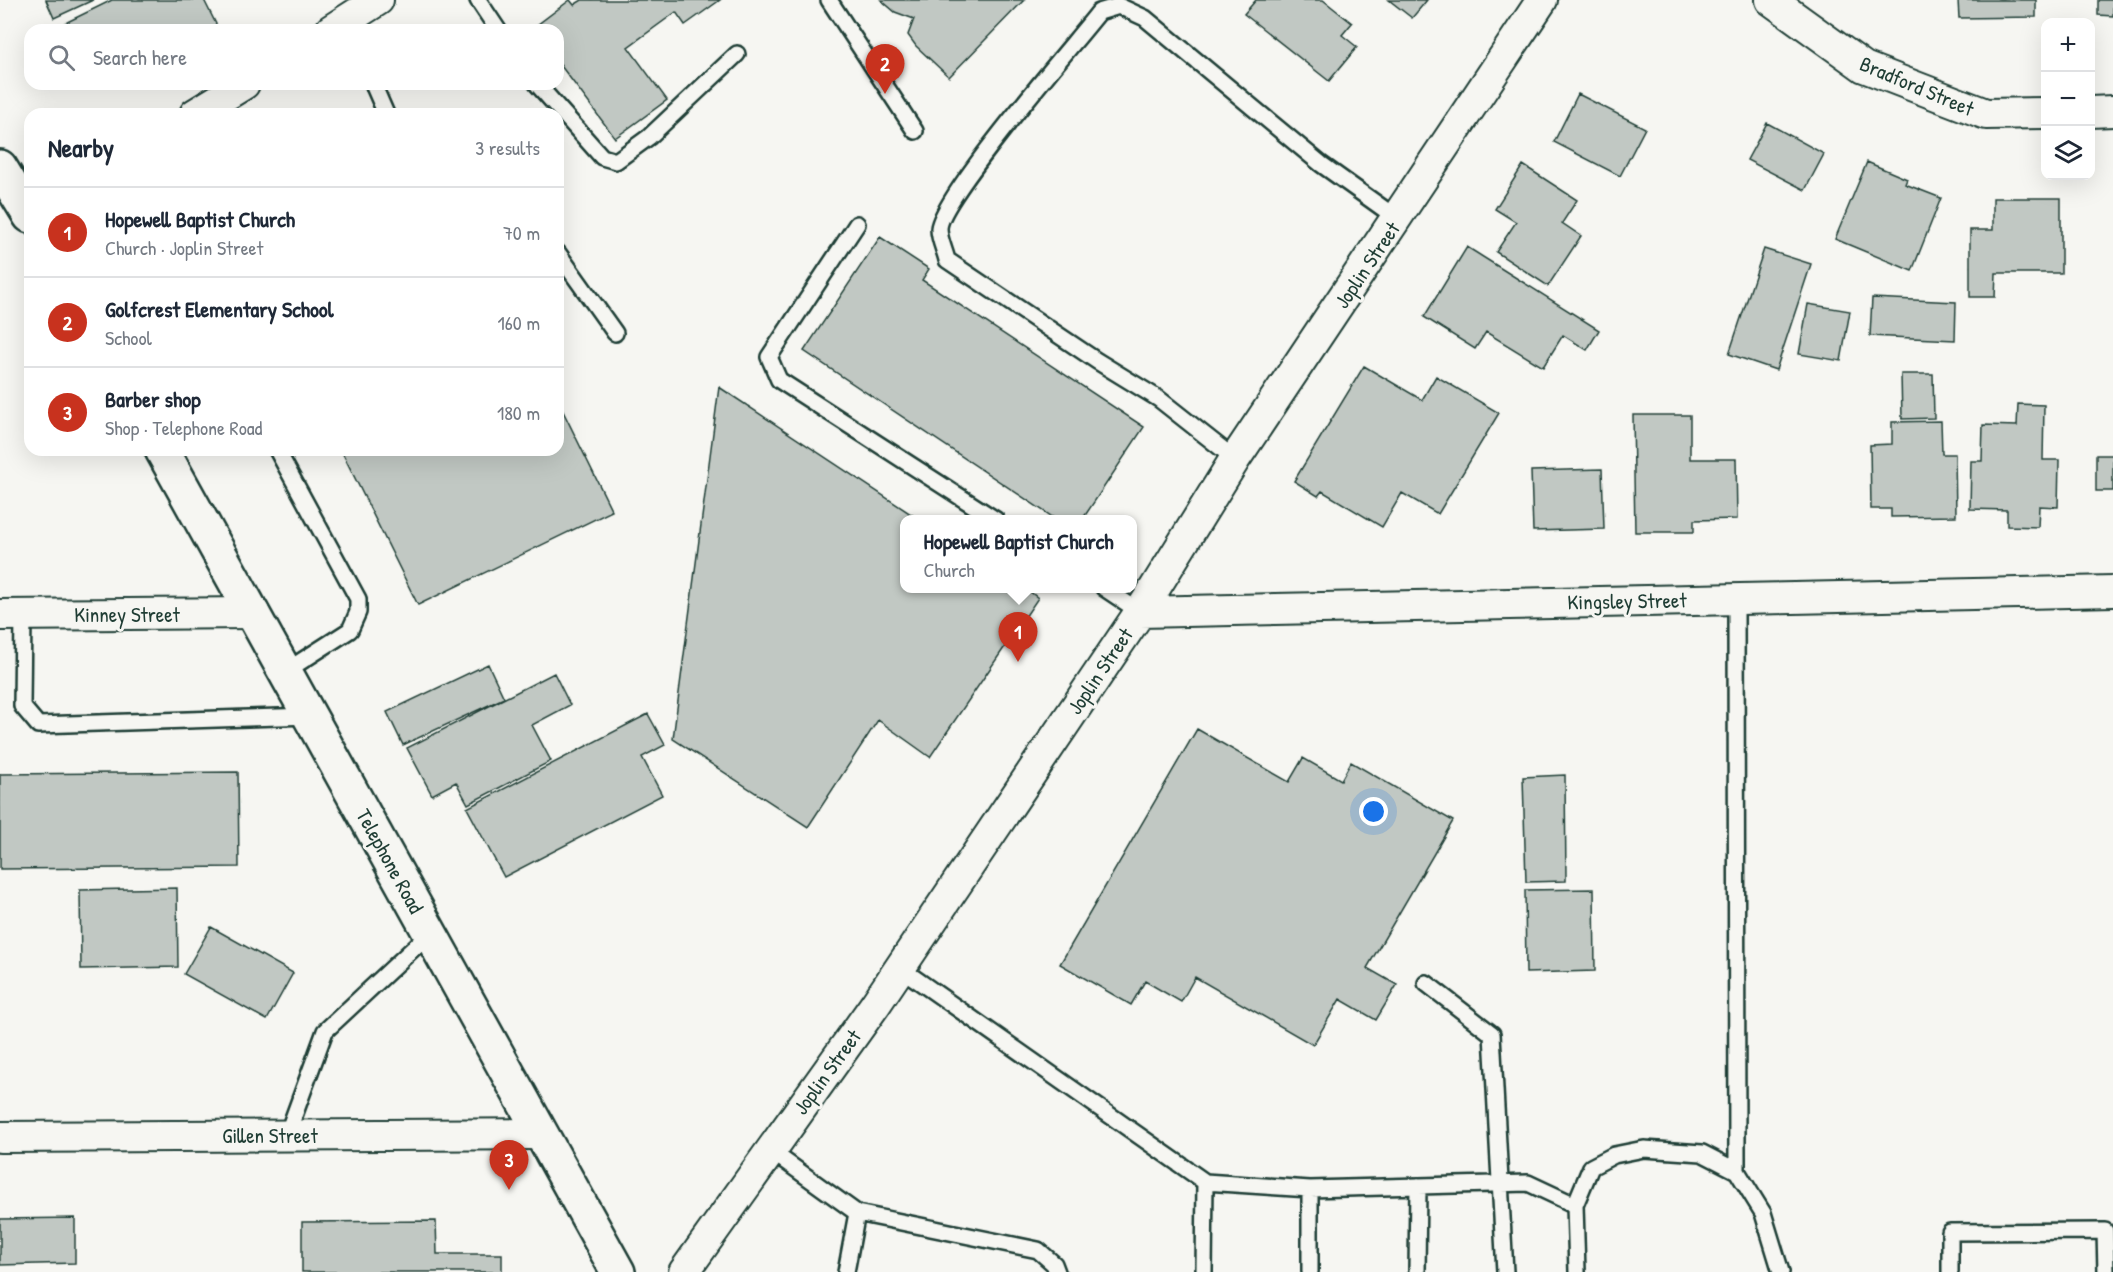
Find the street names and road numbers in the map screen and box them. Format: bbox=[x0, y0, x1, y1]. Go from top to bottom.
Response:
street label: Bradford Street bbox=[1856, 49, 1979, 123]
street label: Joplin Street bbox=[1327, 215, 1407, 314]
street label: Kingsley Street bbox=[1567, 585, 1688, 617]
street label: Kinney Street bbox=[74, 600, 181, 629]
street label: Joplin Street bbox=[1060, 621, 1140, 720]
street label: Telephone Road bbox=[349, 803, 431, 919]
street label: Joplin Street bbox=[786, 1023, 868, 1120]
street label: Gillen Street bbox=[222, 1121, 318, 1150]

